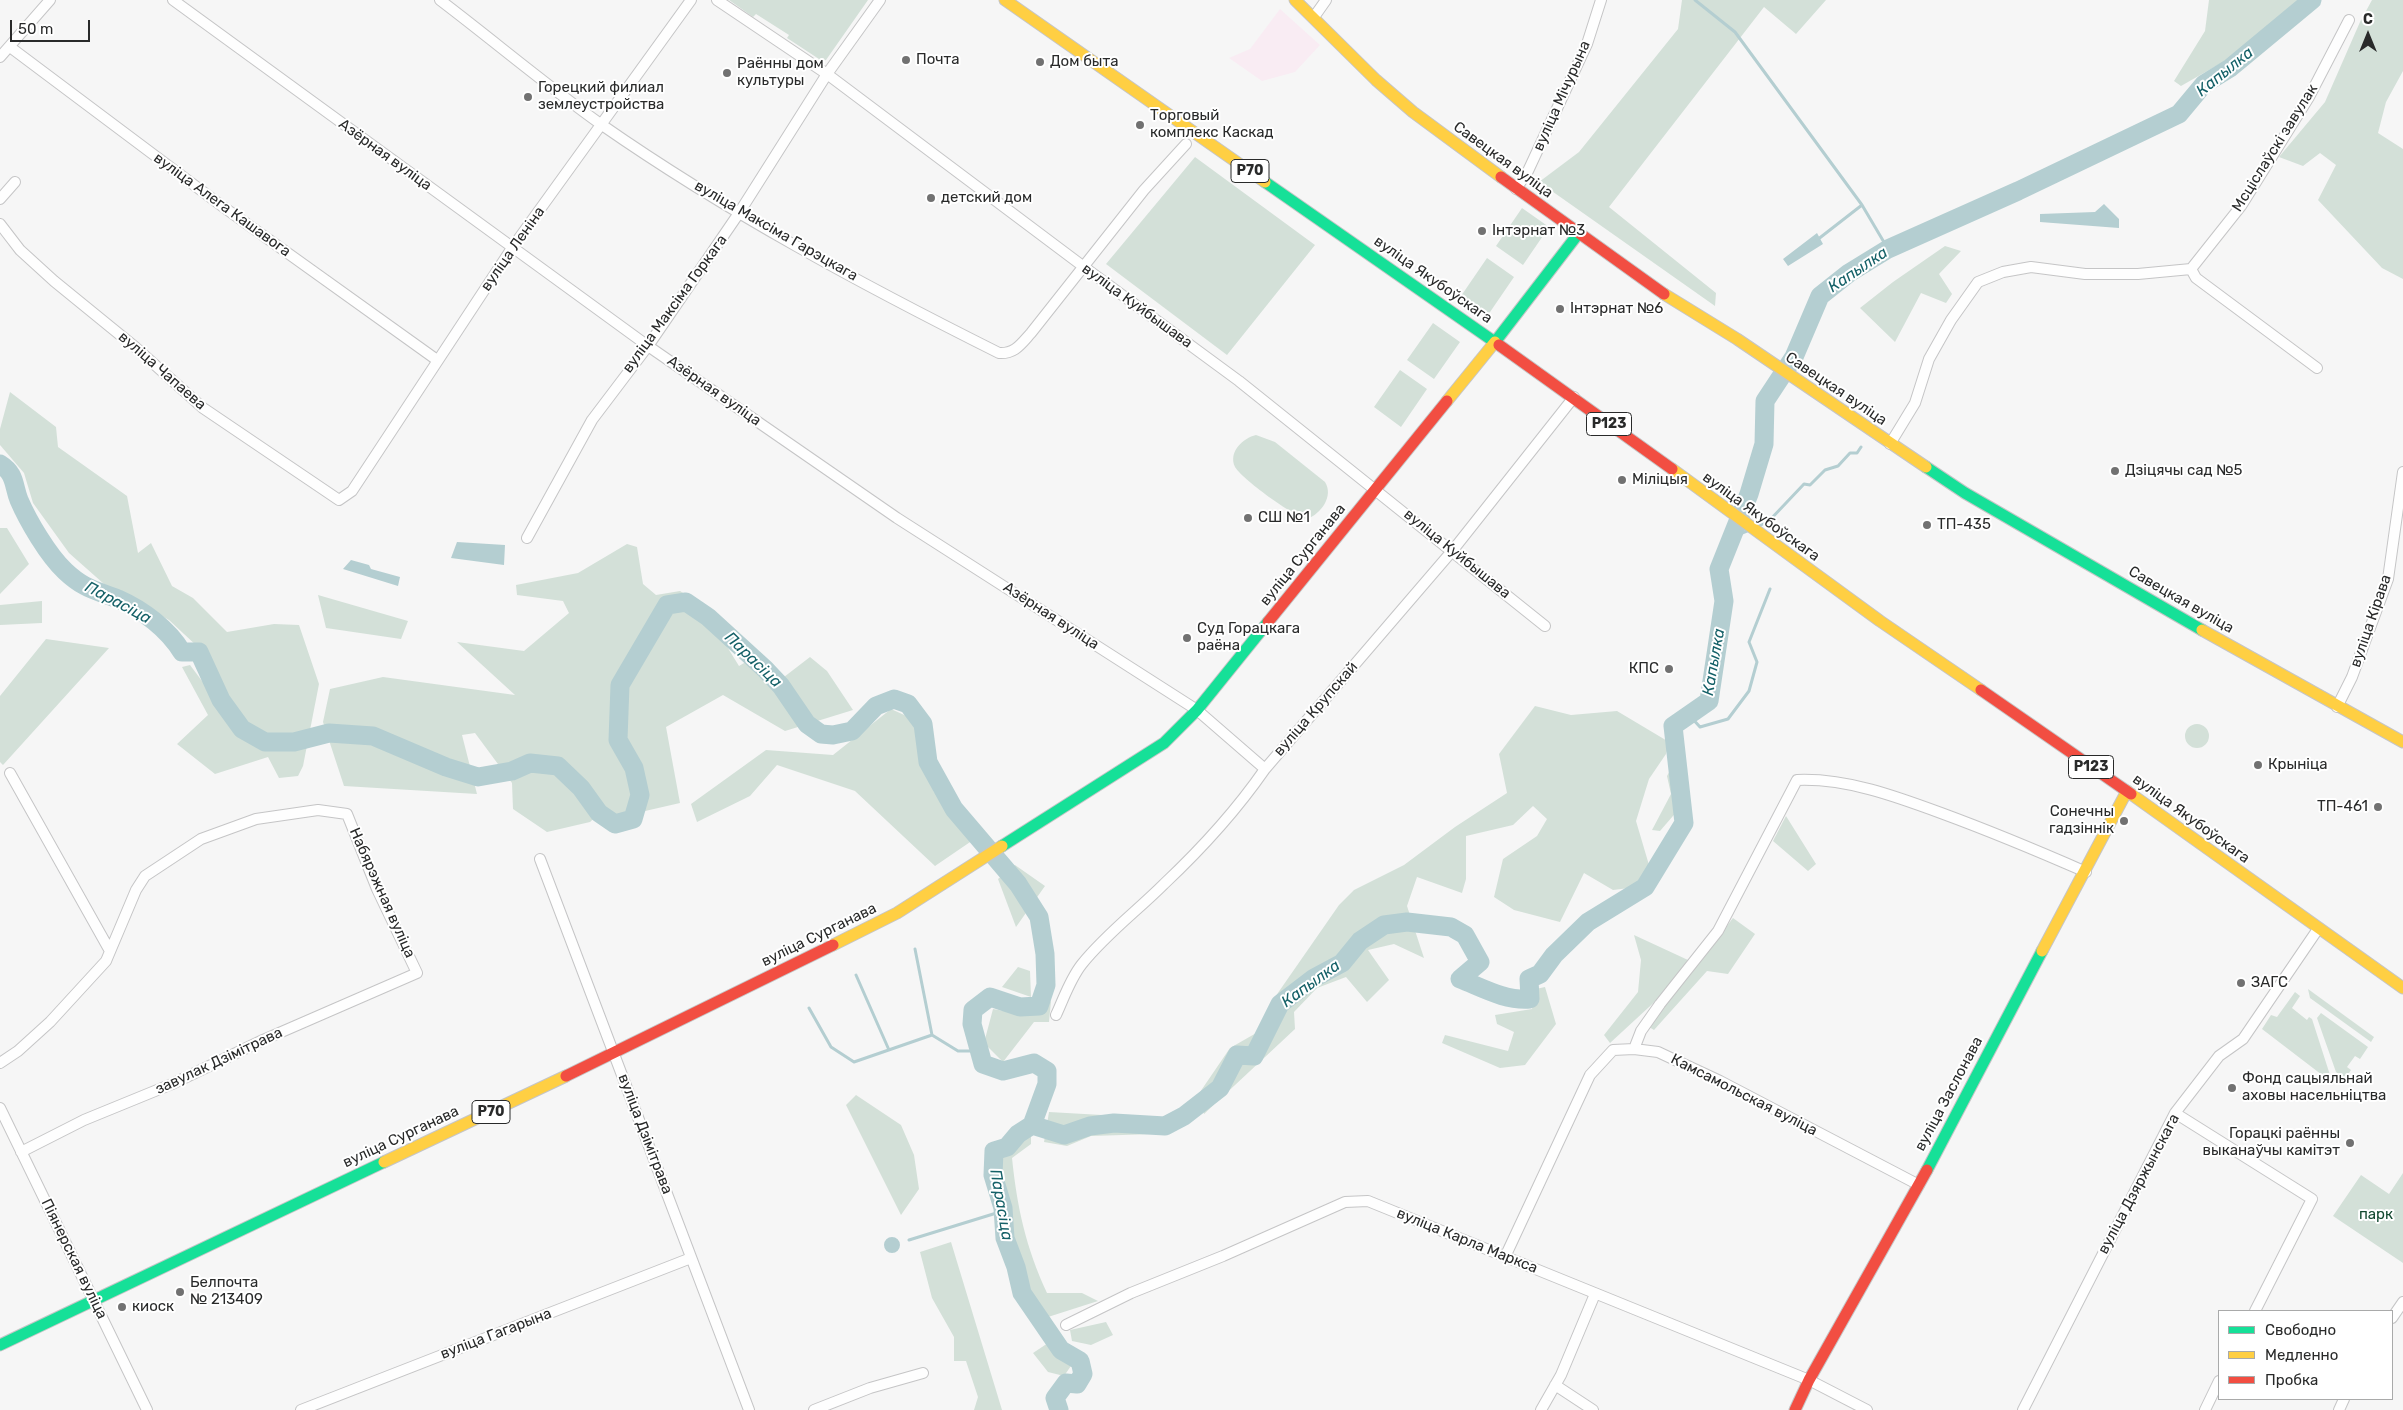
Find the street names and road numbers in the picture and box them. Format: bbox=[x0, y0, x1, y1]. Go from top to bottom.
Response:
street label: вуліца Мічурына bbox=[1530, 38, 1594, 154]
street label: Мсціслаўскі завулак bbox=[2228, 81, 2322, 215]
street label: Азёрная вуліца bbox=[335, 115, 435, 195]
street label: Савецкая вуліца bbox=[1450, 118, 1556, 202]
street label: вуліца Алега Кашавога bbox=[150, 149, 294, 261]
road number: Р70 bbox=[1231, 160, 1269, 182]
street label: вуліца Максіма Гарэцкага bbox=[691, 177, 861, 285]
street label: вуліца Леніна bbox=[477, 203, 549, 295]
street label: вуліца Максіма Горкага bbox=[619, 231, 731, 377]
street label: вуліца Якубоўскага bbox=[1370, 232, 1496, 328]
street label: вуліца Куйбышава bbox=[1078, 260, 1196, 352]
street label: вуліца Чапаева bbox=[115, 328, 209, 414]
street label: Савецкая вуліца bbox=[1782, 348, 1890, 430]
street label: Азёрная вуліца bbox=[664, 352, 764, 430]
road number: Р123 bbox=[1586, 412, 1632, 436]
street label: вуліца Якубоўскага bbox=[1699, 469, 1823, 565]
street label: вуліца Сурганава bbox=[1256, 500, 1350, 610]
street label: вуліца Куйбышава bbox=[1400, 505, 1514, 603]
street label: Савецкая вуліца bbox=[2125, 563, 2237, 637]
street label: вуліца Кірава bbox=[2347, 572, 2395, 670]
street label: Азёрная вуліца bbox=[1000, 578, 1102, 654]
street label: вуліца Крупскай bbox=[1270, 658, 1362, 760]
road number: Р123 bbox=[2068, 756, 2114, 779]
street label: вуліца Якубоўскага bbox=[2129, 771, 2253, 867]
street label: Набярэжная вуліца bbox=[345, 825, 419, 961]
street label: вуліца Сурганава bbox=[759, 899, 879, 971]
street label: завулак Дзімітрава bbox=[153, 1024, 285, 1098]
street label: вуліца Заслонава bbox=[1911, 1034, 1987, 1154]
street label: Камсамольская вуліца bbox=[1668, 1050, 1820, 1140]
street label: вуліца Дзімітрава bbox=[614, 1071, 676, 1197]
road number: Р70 bbox=[472, 1100, 510, 1124]
street label: вуліца Сурганава bbox=[340, 1102, 462, 1172]
street label: вуліца Дзяржынскага bbox=[2094, 1111, 2184, 1257]
street label: Піянерская вуліца bbox=[37, 1196, 111, 1322]
street label: вуліца Карла Маркса bbox=[1394, 1204, 1540, 1278]
street label: вуліца Гагарына bbox=[438, 1305, 554, 1363]

